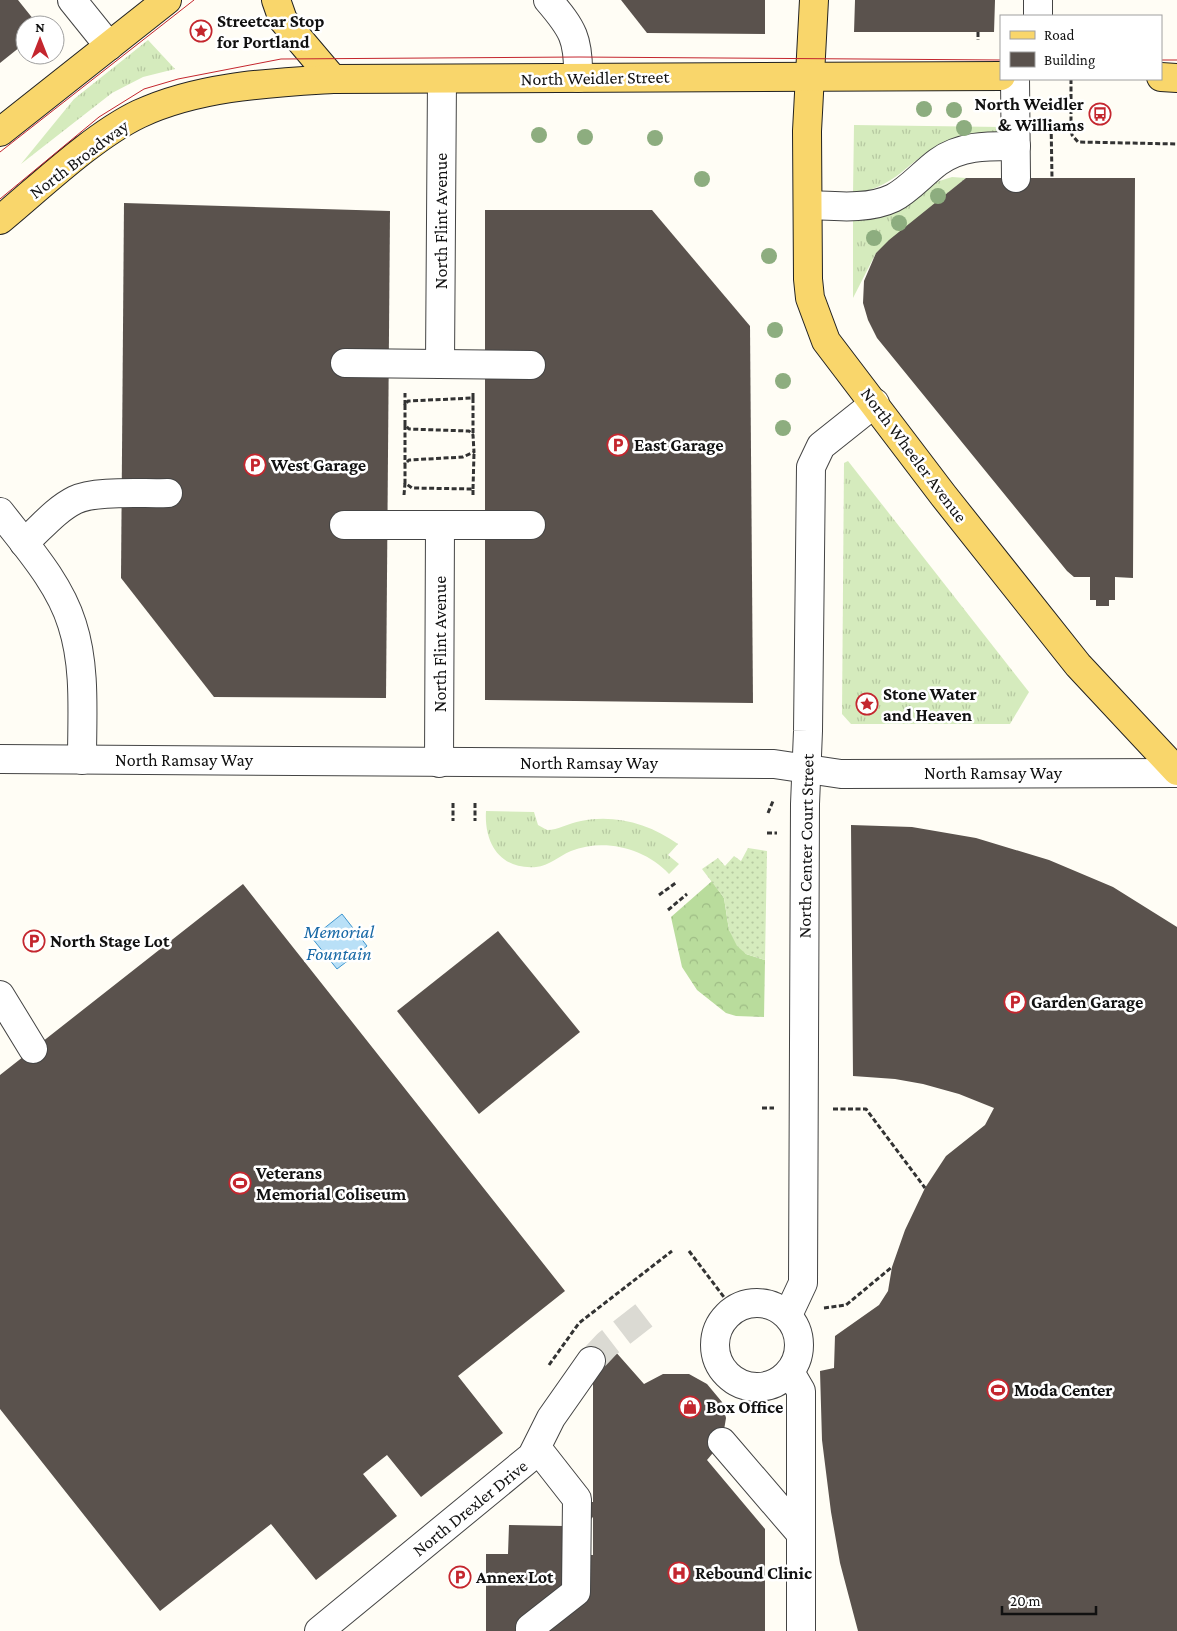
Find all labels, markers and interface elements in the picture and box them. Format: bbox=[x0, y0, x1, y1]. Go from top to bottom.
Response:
place label: Streetcar Stop for Portland bbox=[217, 11, 324, 52]
north arrow bbox=[15, 15, 65, 65]
legend bbox=[1000, 15, 1162, 80]
text: N bbox=[35, 19, 45, 35]
place icon: Streetcar Stop for Portland bbox=[189, 19, 213, 43]
text: Road bbox=[1044, 27, 1075, 43]
text: Building bbox=[1044, 52, 1095, 69]
street label: North Weidler Street bbox=[521, 67, 670, 89]
place label: North Weidler & Williams bbox=[975, 94, 1084, 135]
bus stop icon: North Weidler & Williams bbox=[1088, 102, 1112, 126]
street label: North Broadway bbox=[26, 115, 133, 203]
street label: North Flint Avenue bbox=[431, 153, 451, 289]
street label: North Wheeler Avenue bbox=[857, 384, 971, 526]
parking icon: East Garage bbox=[606, 433, 630, 457]
place label: East Garage bbox=[634, 435, 724, 455]
parking icon: West Garage bbox=[243, 453, 267, 477]
place label: West Garage bbox=[270, 455, 366, 475]
street label: North Flint Avenue bbox=[430, 576, 450, 712]
place label: Stone Water and Heaven bbox=[883, 684, 977, 725]
place icon: Stone Water and Heaven bbox=[855, 692, 879, 716]
street label: North Ramsay Way bbox=[115, 750, 254, 770]
street label: North Ramsay Way bbox=[520, 753, 659, 773]
street label: North Center Court Street bbox=[794, 753, 818, 938]
street label: North Ramsay Way bbox=[924, 763, 1063, 783]
water label: Memorial Fountain bbox=[303, 921, 375, 964]
parking icon: North Stage Lot bbox=[22, 929, 46, 953]
place label: North Stage Lot bbox=[50, 931, 170, 951]
parking icon: Garden Garage bbox=[1003, 990, 1027, 1014]
place label: Garden Garage bbox=[1031, 992, 1143, 1012]
place label: Veterans Memorial Coliseum bbox=[255, 1163, 407, 1204]
sports icon: Veterans Memorial Coliseum bbox=[228, 1171, 252, 1195]
sports icon: Moda Center bbox=[986, 1378, 1010, 1402]
place label: Moda Center bbox=[1014, 1380, 1113, 1400]
shop icon: Box Office bbox=[678, 1395, 702, 1419]
place label: Box Office bbox=[706, 1397, 783, 1417]
street label: North Drexler Drive bbox=[409, 1456, 531, 1560]
hospital icon: Rebound Clinic bbox=[667, 1561, 691, 1585]
place label: Rebound Clinic bbox=[695, 1563, 812, 1583]
parking icon: Annex Lot bbox=[448, 1565, 472, 1589]
place label: Annex Lot bbox=[475, 1567, 554, 1587]
scale bar bbox=[1002, 1584, 1096, 1616]
text: 20 m bbox=[1010, 1593, 1041, 1609]

